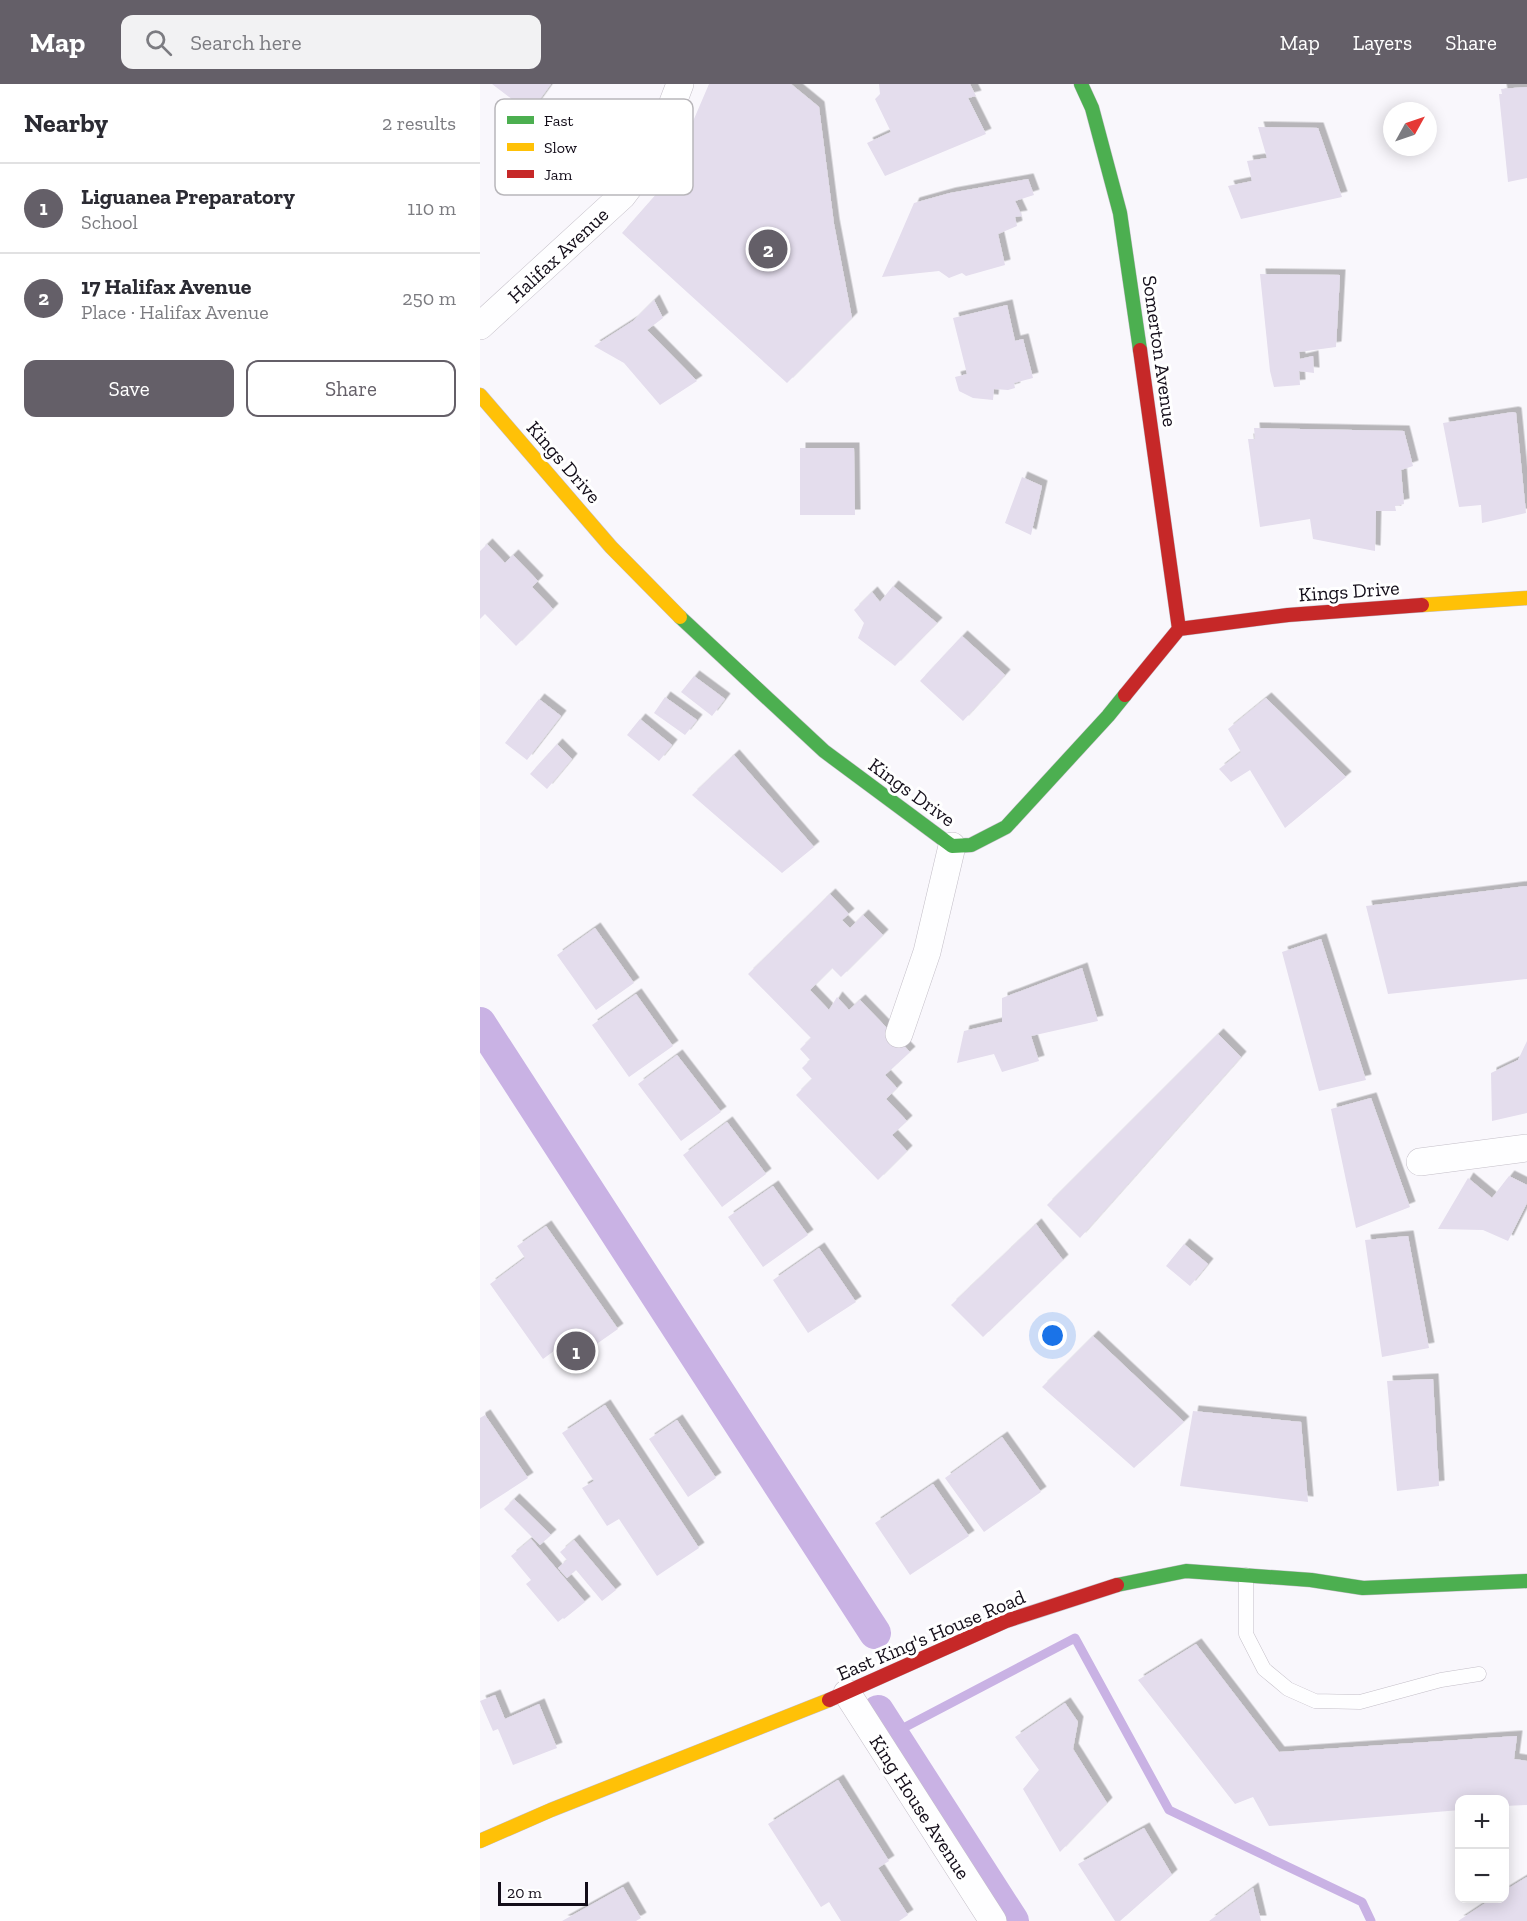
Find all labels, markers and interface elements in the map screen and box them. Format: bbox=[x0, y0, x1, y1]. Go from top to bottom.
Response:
search box bbox=[121, 15, 541, 69]
text: Map bbox=[30, 26, 85, 59]
icon: search bbox=[142, 26, 175, 59]
text: Search here bbox=[190, 29, 302, 56]
text: Map bbox=[1280, 30, 1320, 55]
text: Layers bbox=[1353, 30, 1412, 55]
text: Share bbox=[1445, 30, 1497, 55]
legend bbox=[495, 99, 693, 195]
north arrow bbox=[1383, 102, 1437, 156]
text: Nearby bbox=[24, 107, 108, 139]
text: 2 results bbox=[382, 111, 456, 135]
text: Fast bbox=[544, 111, 573, 130]
text: Slow bbox=[544, 138, 578, 157]
text: Jam bbox=[544, 165, 573, 184]
text: Liguanea Preparatory bbox=[81, 183, 295, 210]
text: 1 bbox=[39, 196, 48, 220]
text: 110 m bbox=[407, 196, 456, 220]
street label: Halifax Avenue bbox=[503, 202, 613, 308]
text: School bbox=[81, 210, 138, 234]
pin: 2 bbox=[748, 226, 788, 272]
text: 17 Halifax Avenue bbox=[81, 273, 251, 300]
street label: Somerton Avenue bbox=[1138, 274, 1182, 428]
text: 2 bbox=[38, 286, 49, 310]
text: 250 m bbox=[402, 286, 456, 310]
text: Place · Halifax Avenue bbox=[81, 300, 269, 324]
button: Save bbox=[24, 360, 234, 417]
button: Share bbox=[246, 360, 456, 417]
street label: Kings Drive bbox=[522, 416, 606, 508]
street label: Kings Drive bbox=[1298, 575, 1400, 607]
street label: Kings Drive bbox=[864, 753, 960, 831]
your location bbox=[1038, 1321, 1067, 1350]
pin: 1 bbox=[556, 1328, 596, 1374]
street label: East King's House Road bbox=[833, 1584, 1029, 1686]
street label: King House Avenue bbox=[864, 1730, 976, 1884]
map controls bbox=[1455, 1795, 1509, 1903]
button: + bbox=[1455, 1795, 1509, 1849]
button: − bbox=[1455, 1849, 1509, 1903]
scale bar bbox=[498, 1879, 588, 1906]
text: 20 m bbox=[507, 1883, 542, 1902]

